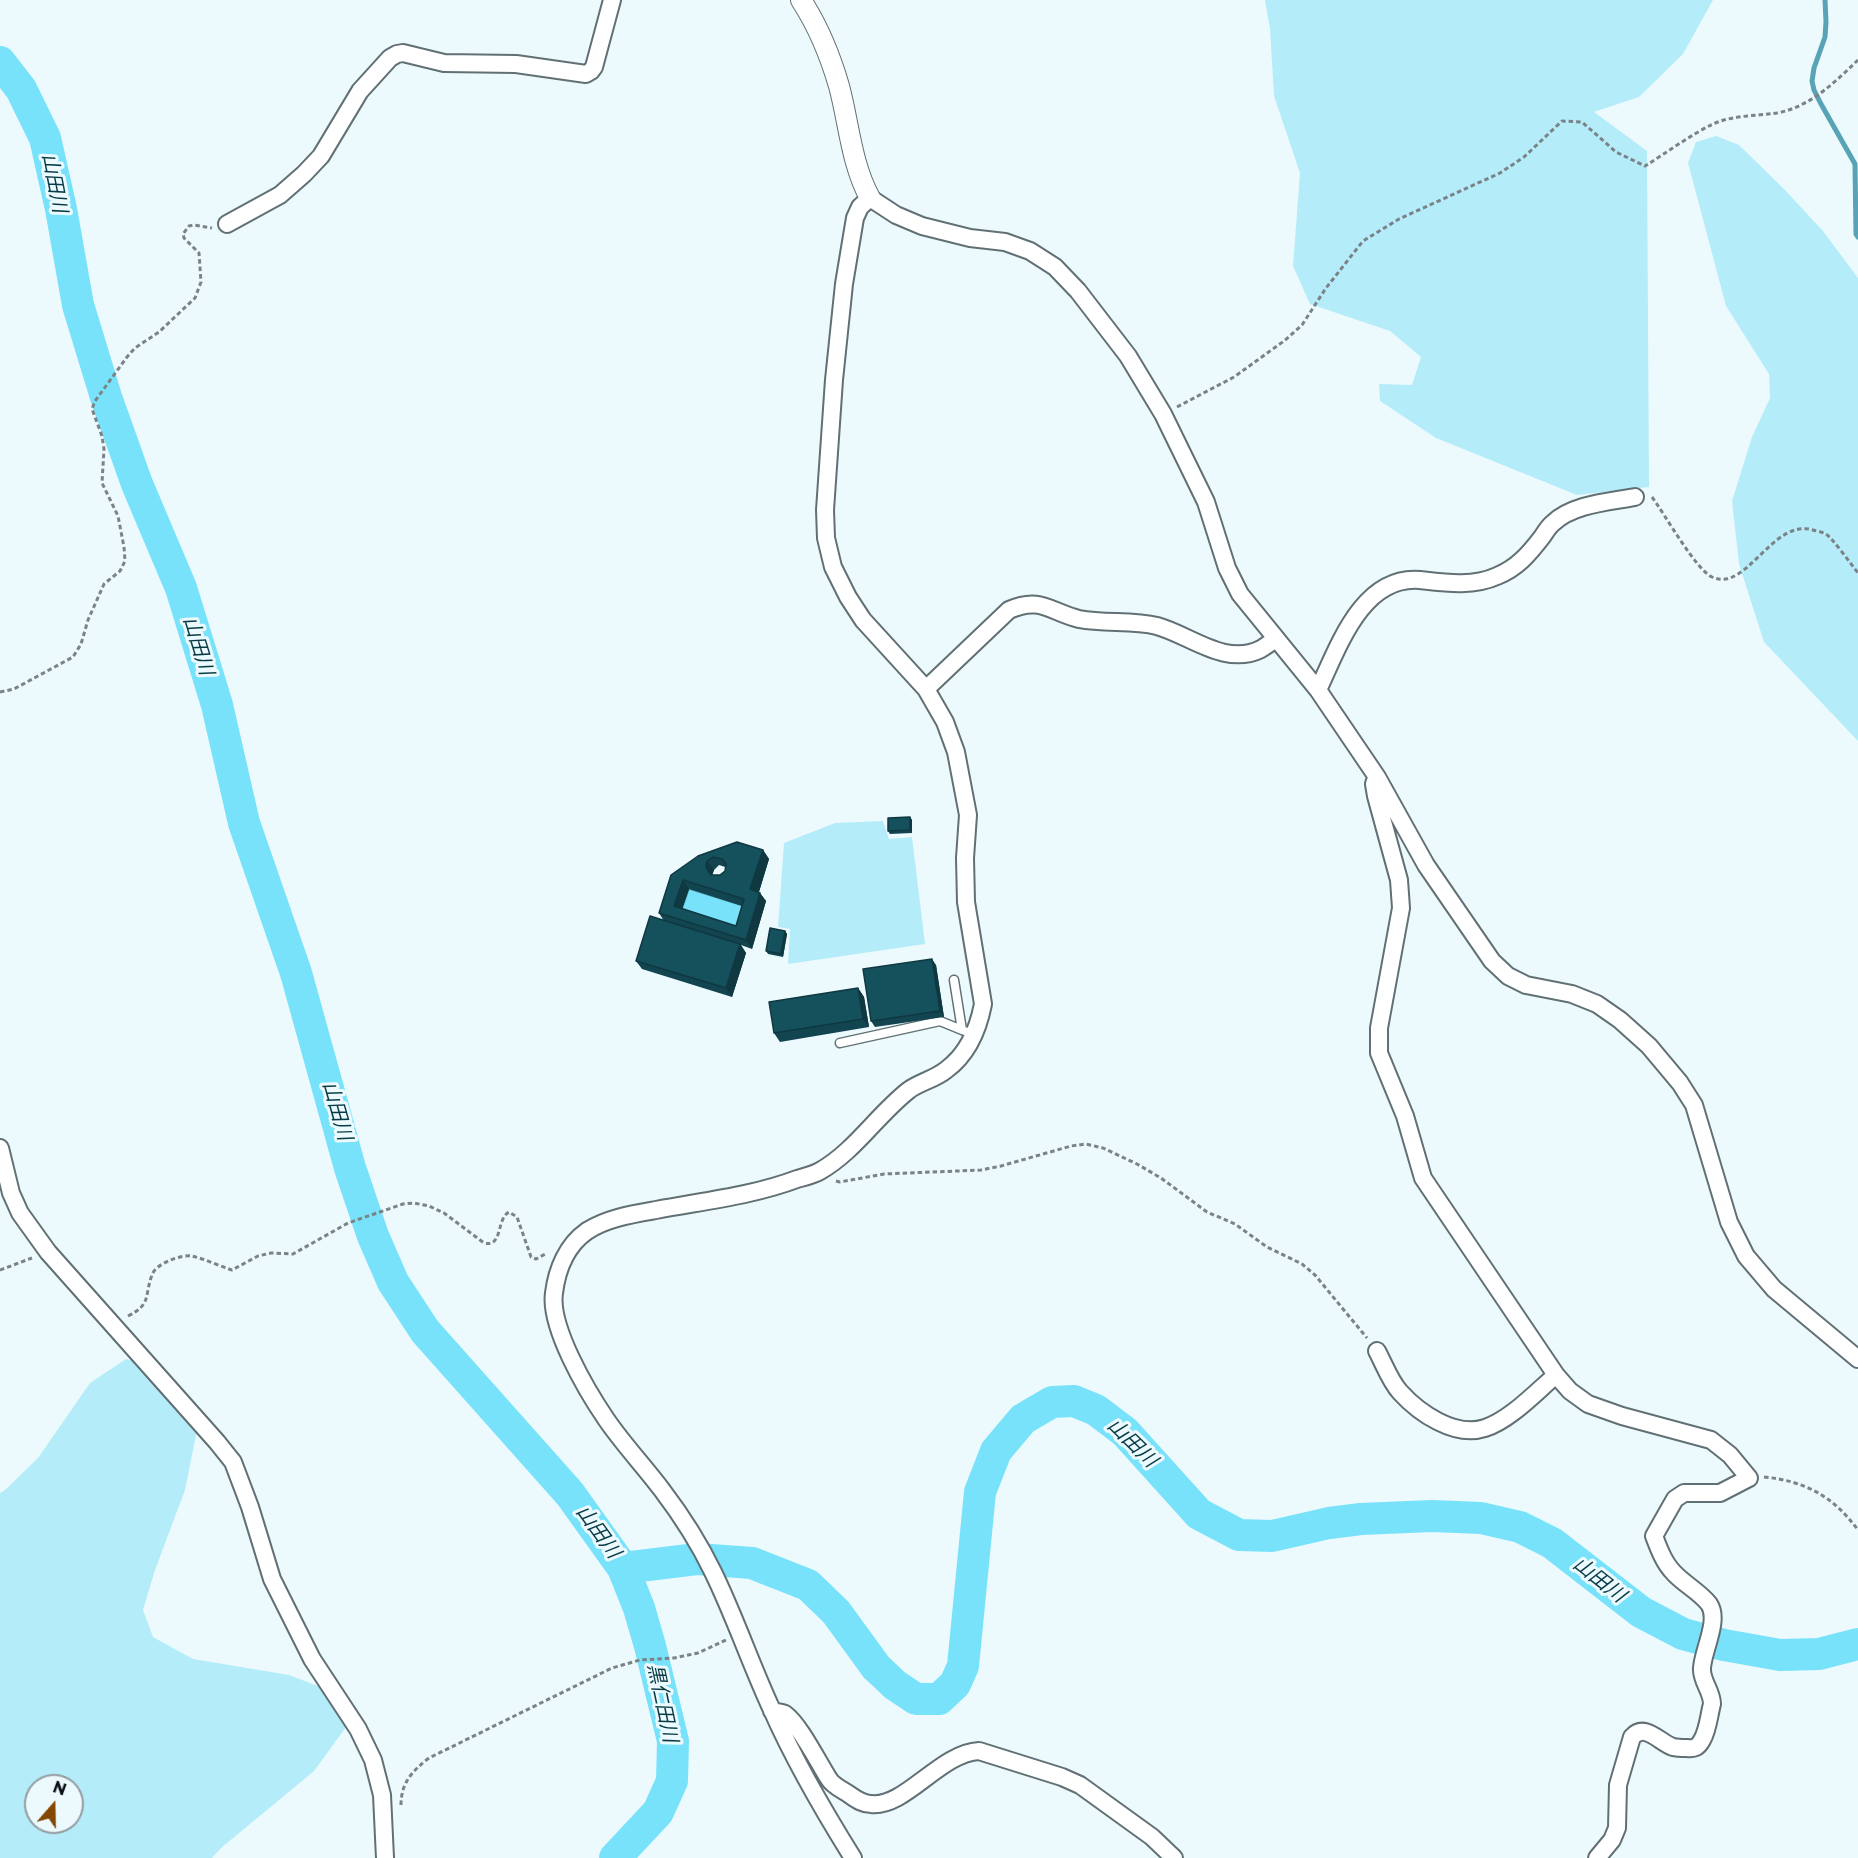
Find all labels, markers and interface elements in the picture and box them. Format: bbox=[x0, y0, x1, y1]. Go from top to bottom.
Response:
water label: 山田川 bbox=[36, 151, 72, 215]
water label: 山田川 bbox=[178, 614, 218, 678]
water label: 山田川 bbox=[317, 1079, 357, 1143]
water label: 山田川 bbox=[1102, 1414, 1162, 1472]
water label: 山田川 bbox=[571, 1501, 625, 1563]
water label: 山田川 bbox=[1568, 1552, 1630, 1608]
water label: 黒仁田川 bbox=[642, 1661, 682, 1745]
north arrow bbox=[24, 1774, 84, 1834]
text: N bbox=[50, 1777, 69, 1800]

